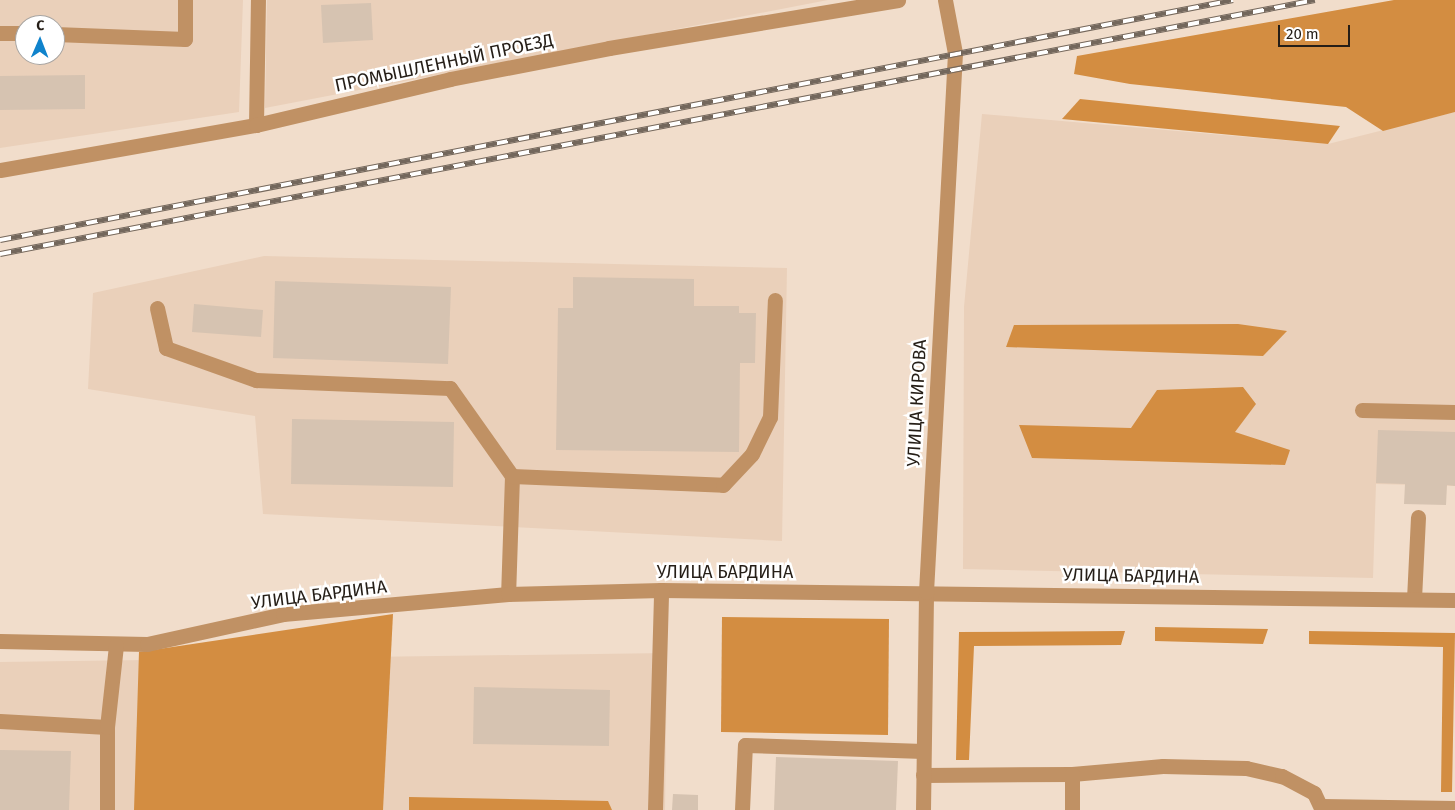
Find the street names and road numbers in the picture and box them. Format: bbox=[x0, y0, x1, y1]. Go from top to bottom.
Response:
street label: ПРОМЫШЛЕННЫЙ ПРОЕЗД bbox=[333, 29, 555, 97]
street label: УЛИЦА КИРОВА bbox=[903, 339, 931, 467]
street label: УЛИЦА БАРДИНА bbox=[657, 561, 793, 583]
street label: УЛИЦА БАРДИНА bbox=[1063, 564, 1199, 588]
street label: УЛИЦА БАРДИНА bbox=[250, 576, 388, 614]

